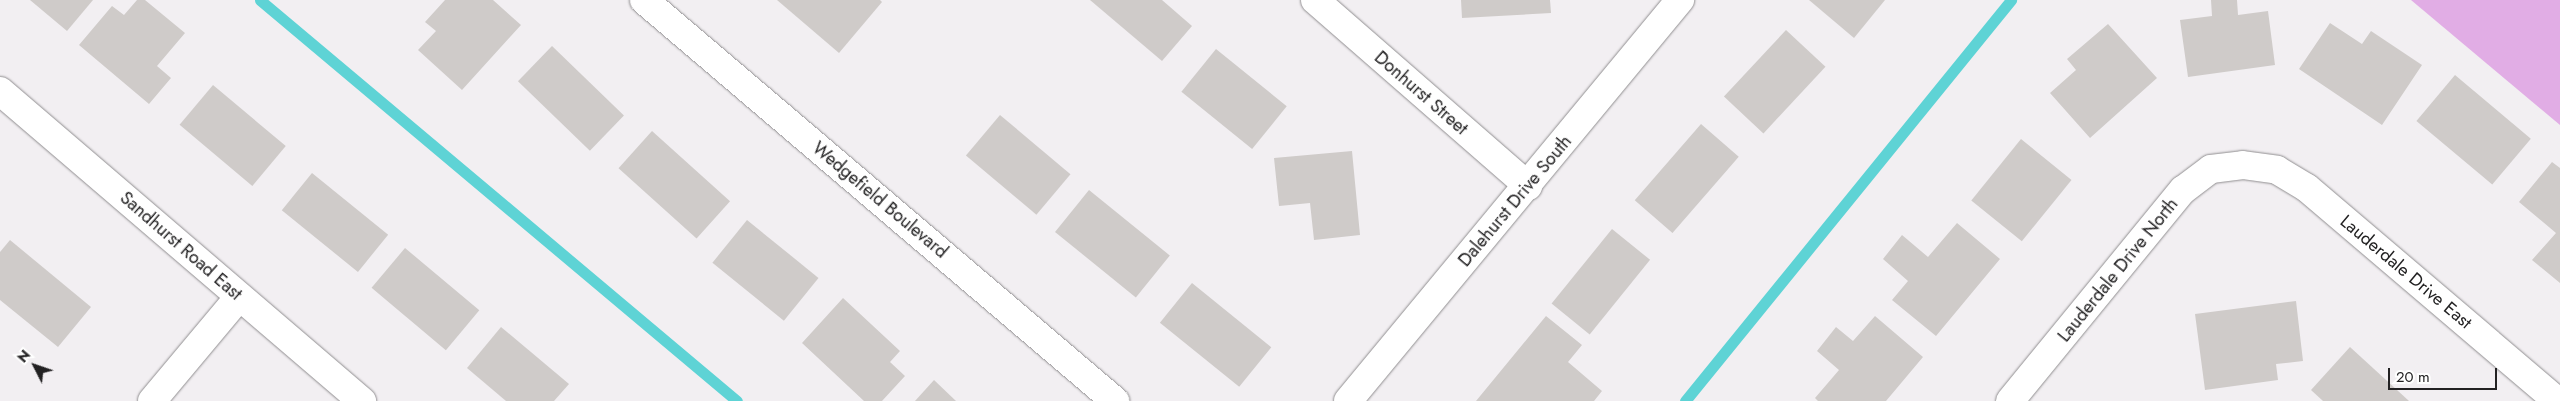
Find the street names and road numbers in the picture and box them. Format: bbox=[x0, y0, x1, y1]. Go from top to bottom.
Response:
street label: Donhurst Street bbox=[1370, 47, 1472, 139]
street label: Dalehurst Drive South bbox=[1454, 131, 1576, 271]
street label: Wedgefield Boulevard bbox=[808, 137, 952, 263]
street label: Sandhurst Road East bbox=[116, 187, 246, 305]
street label: Lauderdale Drive North bbox=[2053, 194, 2183, 346]
street label: Lauderdale Drive East bbox=[2336, 211, 2476, 333]

